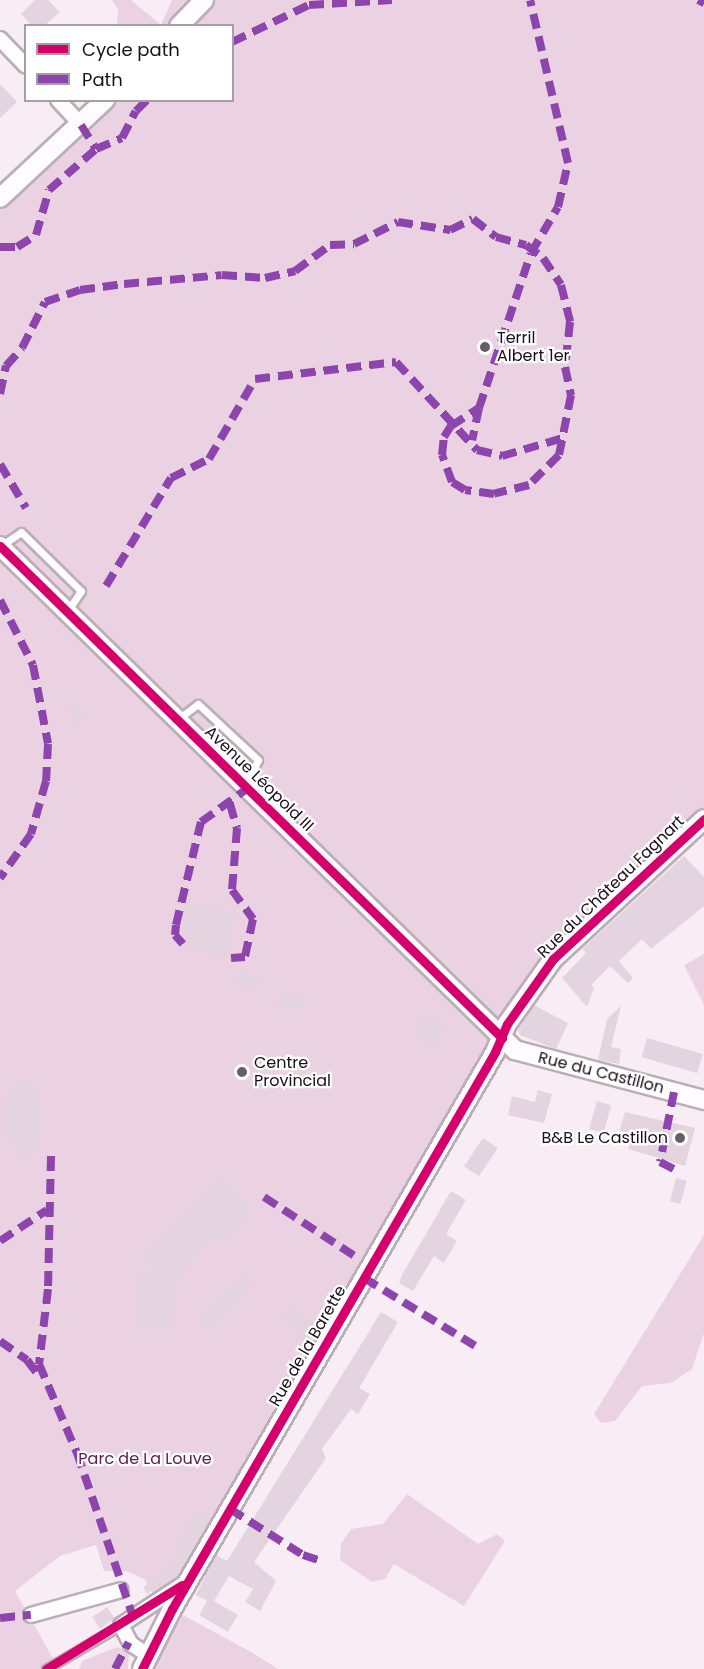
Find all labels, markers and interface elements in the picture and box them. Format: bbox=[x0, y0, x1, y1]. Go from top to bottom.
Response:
legend bbox=[24, 24, 234, 102]
text: Cycle path bbox=[82, 37, 180, 62]
text: Path bbox=[82, 67, 123, 92]
place label: Terril Albert 1er bbox=[497, 328, 570, 366]
marker: Terril Albert 1er bbox=[478, 340, 492, 354]
street label: Avenue Léopold III bbox=[201, 722, 317, 836]
street label: Rue du Château Fagnart bbox=[534, 812, 688, 962]
street label: Rue du Castillon bbox=[536, 1048, 666, 1098]
place label: Centre Provincial bbox=[254, 1053, 331, 1091]
marker: Centre Provincial bbox=[235, 1065, 249, 1079]
place label: B&B Le Castillon bbox=[542, 1128, 668, 1148]
marker: B&B Le Castillon bbox=[673, 1131, 687, 1145]
street label: Rue de la Barette bbox=[266, 1282, 350, 1410]
park label: Parc de La Louve bbox=[78, 1449, 212, 1469]

